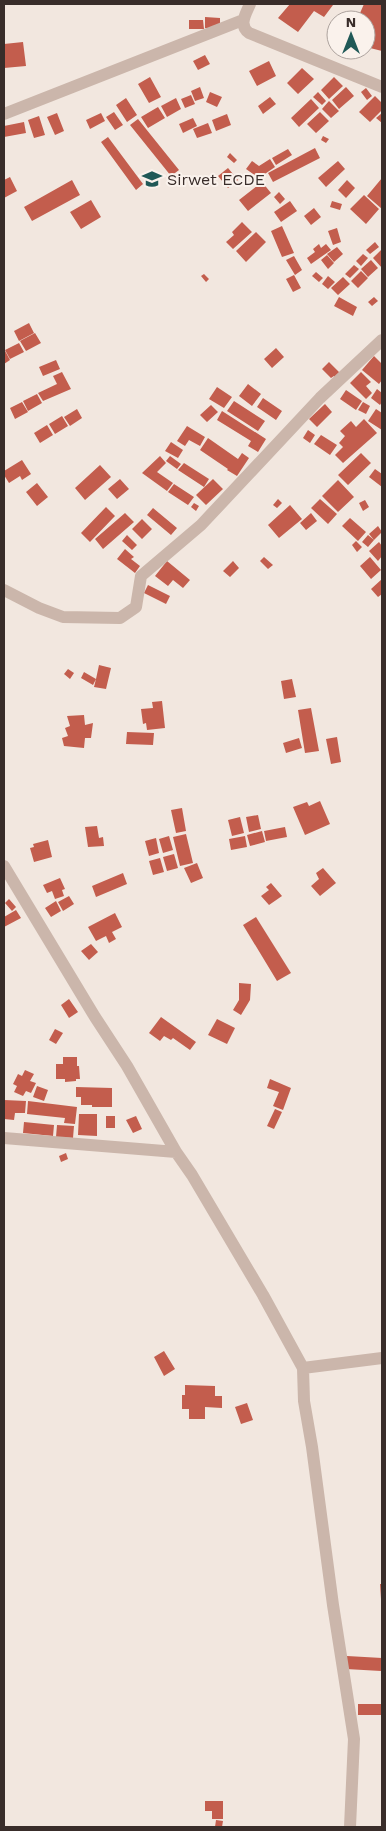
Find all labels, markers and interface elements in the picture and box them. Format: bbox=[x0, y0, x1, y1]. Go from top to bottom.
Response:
north arrow bbox=[326, 10, 376, 60]
text: N bbox=[346, 14, 356, 30]
school or university icon: Sirwet ECDE bbox=[141, 168, 163, 190]
place label: Sirwet ECDE bbox=[167, 170, 265, 189]

